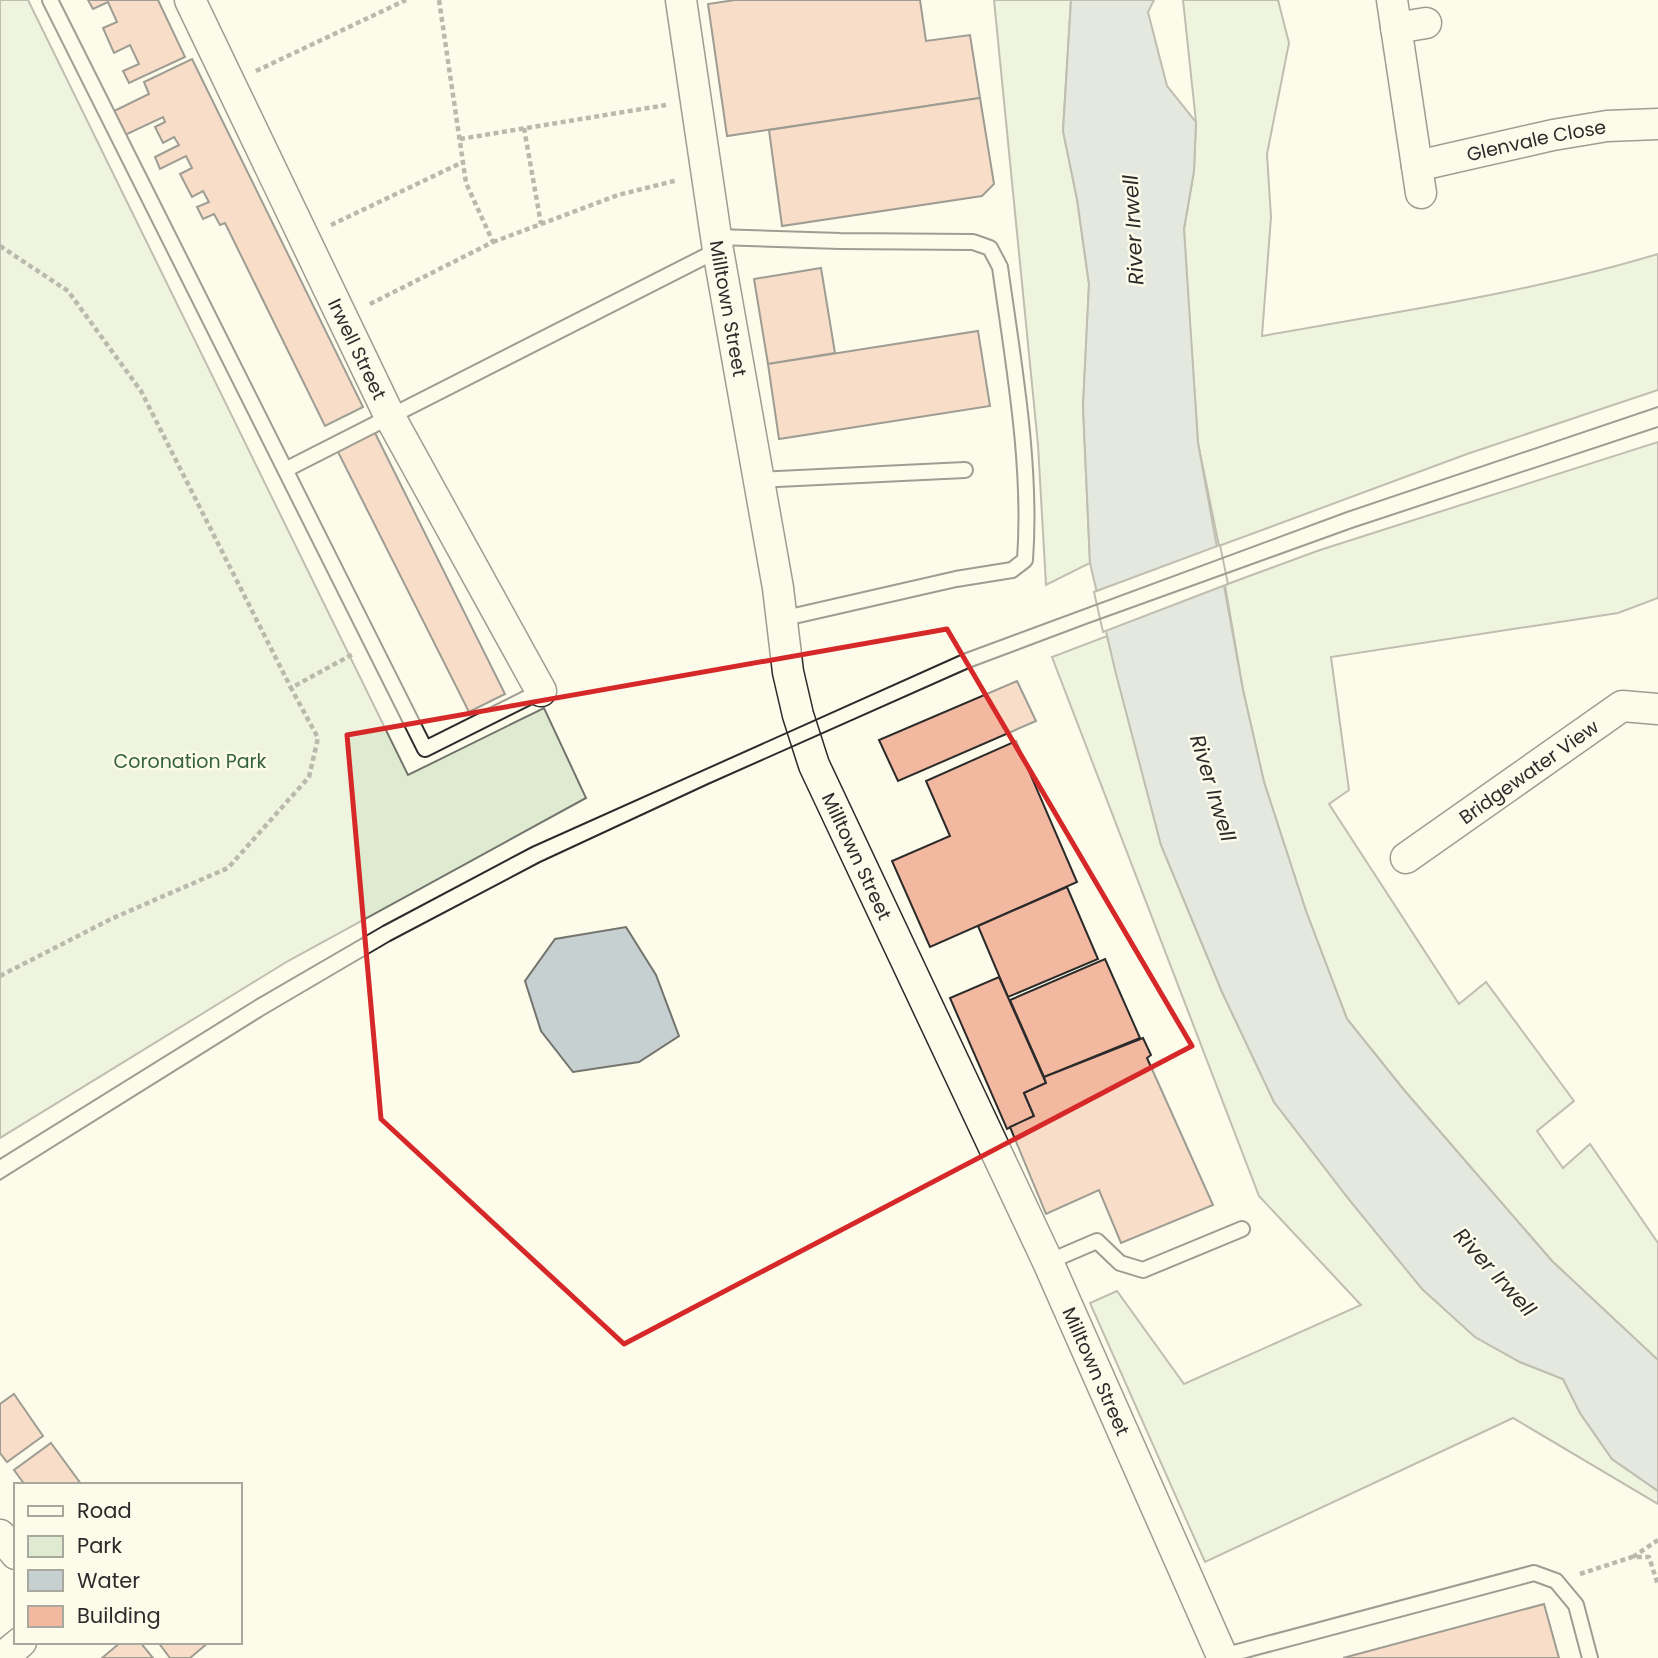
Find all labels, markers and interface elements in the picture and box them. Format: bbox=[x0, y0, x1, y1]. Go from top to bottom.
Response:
street label: Glenvale Close bbox=[1464, 113, 1608, 168]
water label: River Irwell bbox=[1116, 173, 1150, 286]
street label: Milltown Street bbox=[703, 238, 754, 379]
street label: Irwell Street bbox=[322, 294, 393, 404]
street label: Bridgewater View bbox=[1453, 713, 1604, 830]
water label: River Irwell bbox=[1183, 731, 1243, 846]
park label: Coronation Park bbox=[114, 748, 267, 775]
street label: Milltown Street bbox=[815, 788, 899, 924]
water label: River Irwell bbox=[1447, 1221, 1543, 1323]
street label: Milltown Street bbox=[1056, 1303, 1137, 1440]
legend bbox=[14, 1483, 242, 1644]
text: Road bbox=[77, 1496, 132, 1525]
text: Park bbox=[77, 1531, 122, 1560]
text: Water bbox=[77, 1566, 140, 1595]
text: Building bbox=[77, 1601, 161, 1630]

